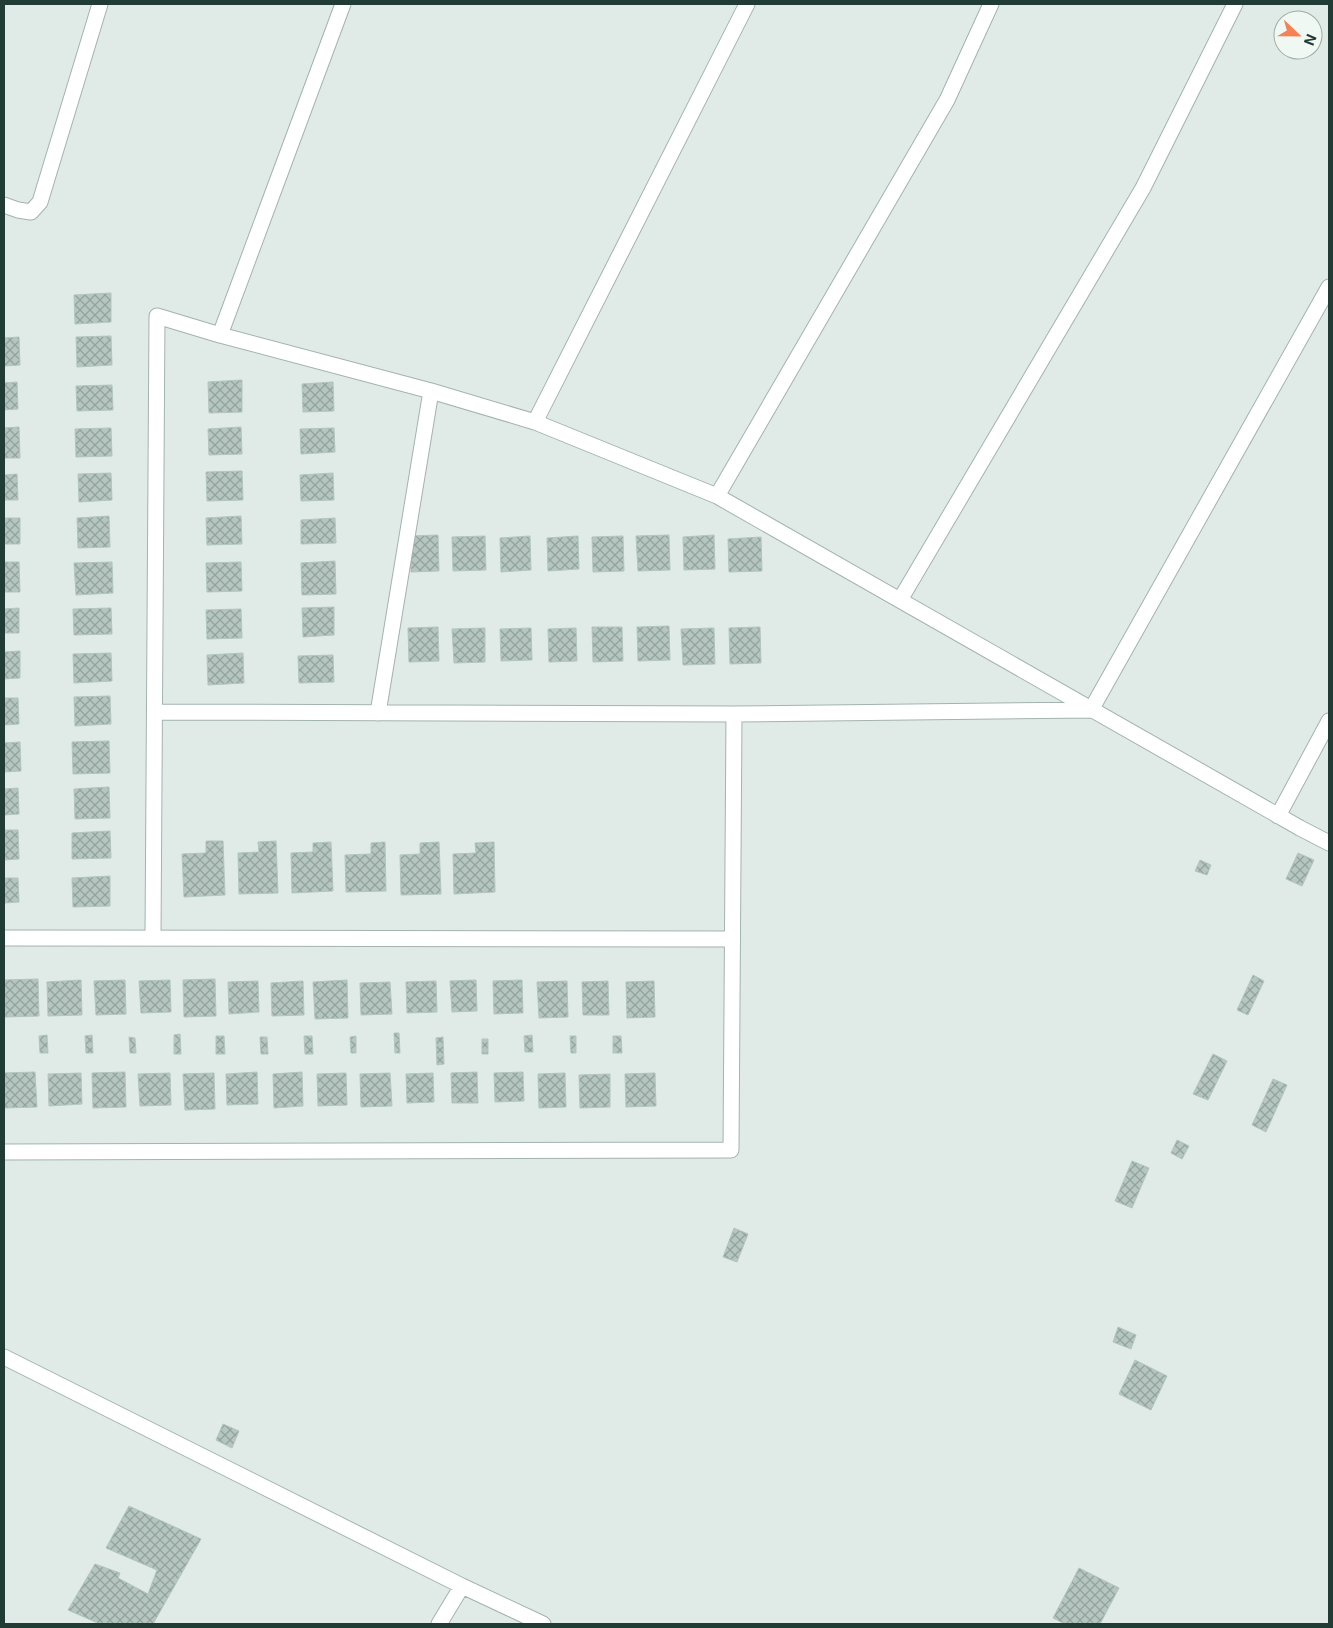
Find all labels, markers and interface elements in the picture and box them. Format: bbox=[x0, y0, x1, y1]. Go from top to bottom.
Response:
north arrow bbox=[1273, 10, 1323, 60]
text: N bbox=[1301, 32, 1320, 48]

